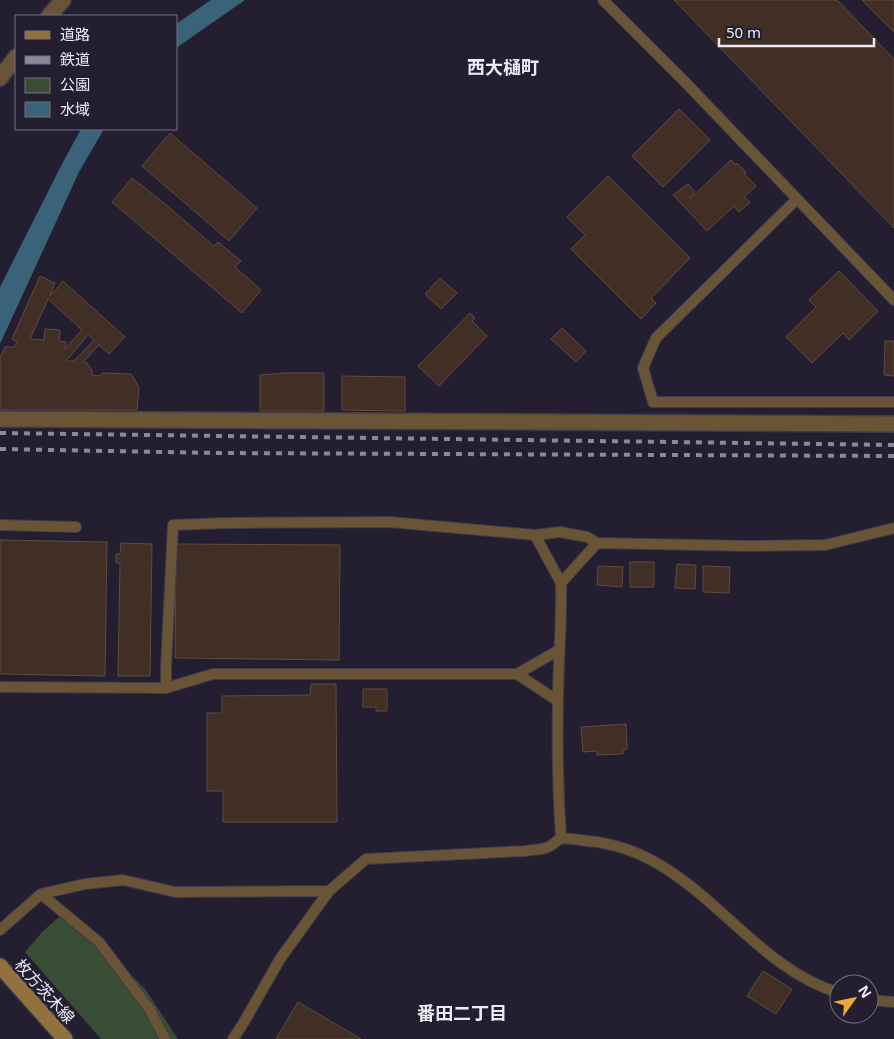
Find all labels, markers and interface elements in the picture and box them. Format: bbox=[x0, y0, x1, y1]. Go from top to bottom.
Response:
legend bbox=[15, 15, 178, 130]
scale bar bbox=[719, 15, 874, 47]
text: 50 m bbox=[726, 22, 761, 42]
text: 道路 bbox=[60, 24, 90, 44]
text: 鉄道 bbox=[60, 49, 90, 69]
district label: 西大樋町 bbox=[467, 55, 539, 79]
text: 公園 bbox=[60, 74, 90, 94]
text: 水域 bbox=[60, 99, 90, 119]
street label: 枚方茨木線 bbox=[10, 954, 80, 1028]
north arrow bbox=[829, 974, 879, 1024]
text: N bbox=[854, 982, 876, 1002]
district label: 番田二丁目 bbox=[417, 1001, 507, 1025]

